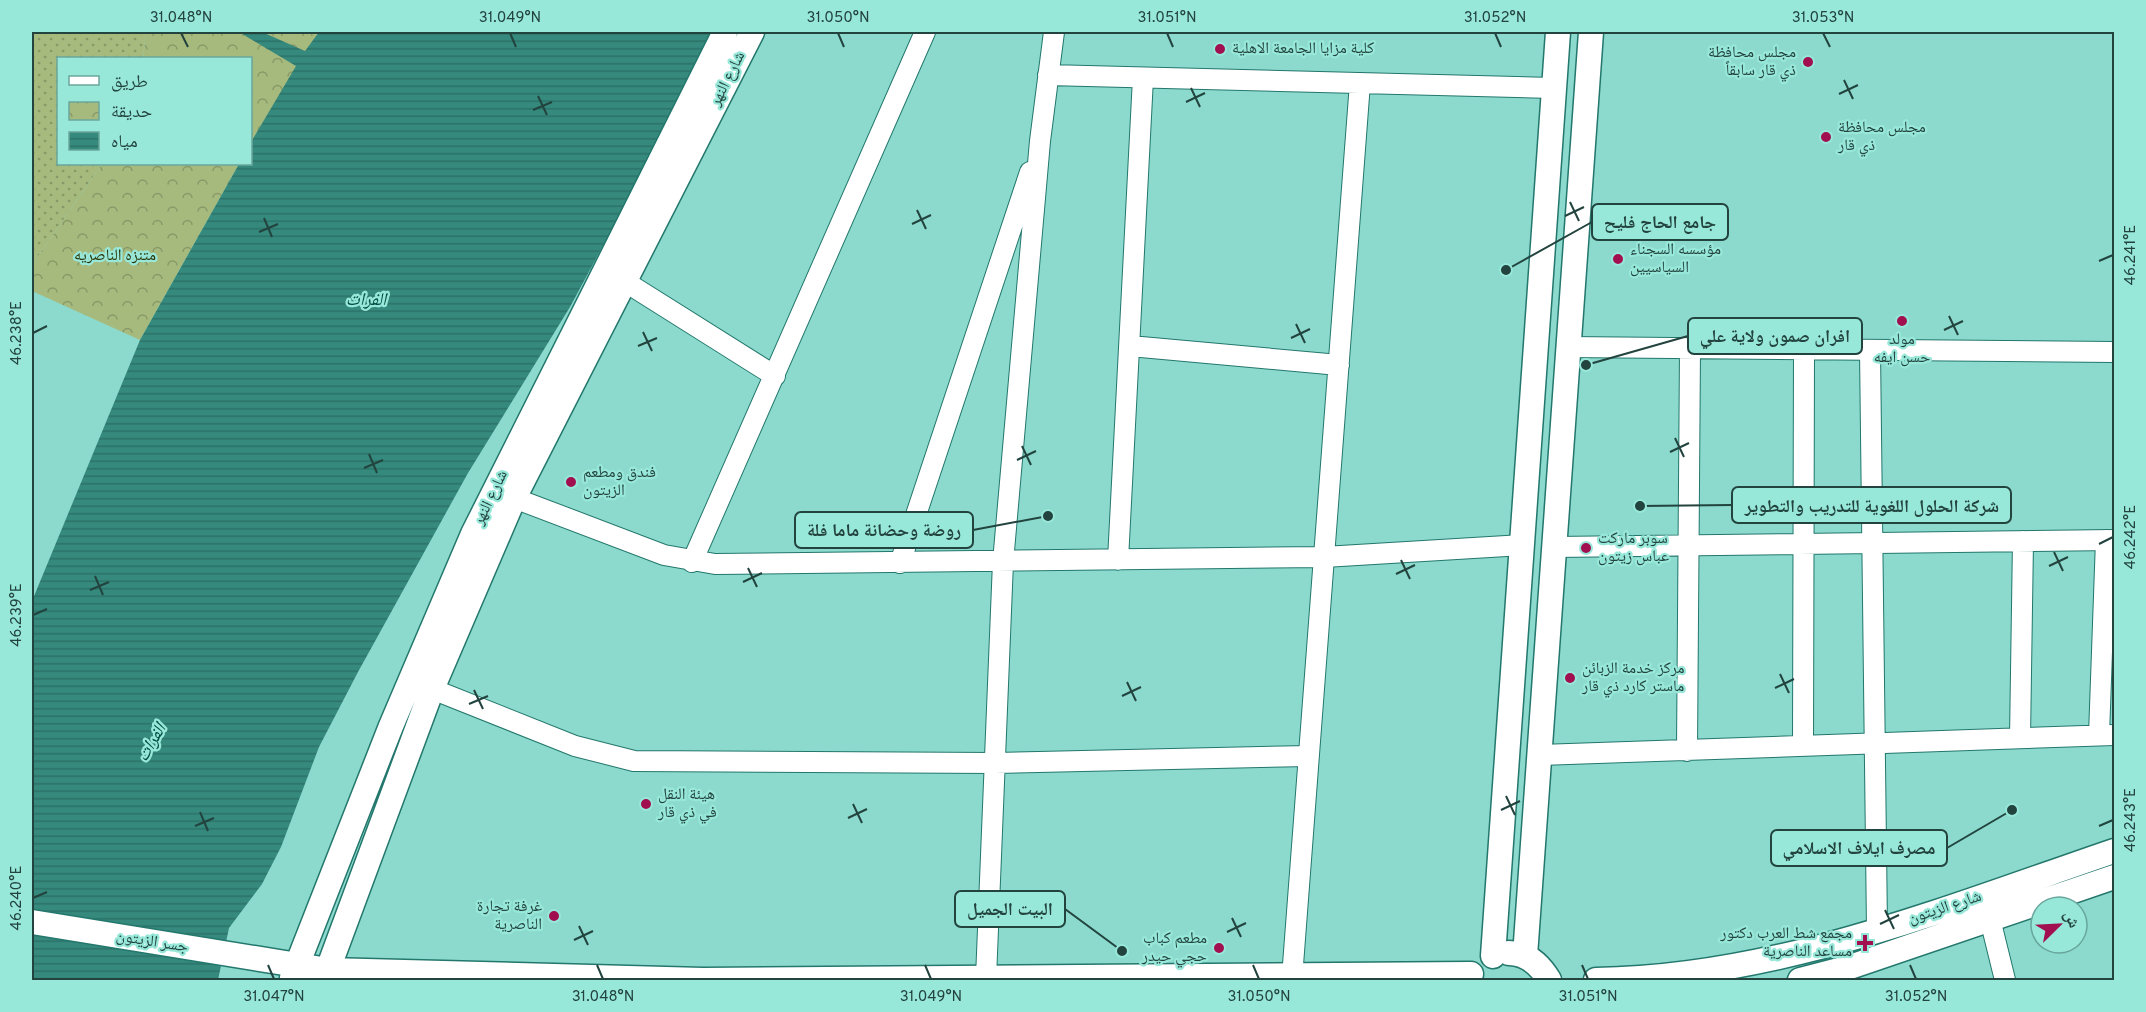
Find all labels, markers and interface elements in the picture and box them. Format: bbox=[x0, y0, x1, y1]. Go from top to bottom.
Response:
text: 31.048°N bbox=[150, 9, 212, 28]
text: 31.049°N bbox=[479, 9, 541, 28]
text: 31.050°N bbox=[806, 9, 870, 28]
text: 31.051°N bbox=[1137, 9, 1197, 28]
text: 31.052°N bbox=[1464, 9, 1526, 28]
text: 31.053°N bbox=[1792, 9, 1854, 28]
place label: كلية مزايا الجامعة الاهلية bbox=[1232, 39, 1374, 59]
marker: كلية مزايا الجامعة الاهلية bbox=[1213, 42, 1227, 56]
place label: مجلس محافظة ذي قار سابقاً bbox=[1708, 43, 1796, 82]
street label: شارع النهر bbox=[705, 48, 750, 111]
marker: مجلس محافظة ذي قار سابقاً bbox=[1801, 55, 1815, 69]
legend bbox=[57, 57, 252, 165]
text: طريق bbox=[111, 71, 148, 94]
text: حديقة bbox=[111, 101, 152, 124]
place label: مجلس محافظة ذي قار bbox=[1837, 118, 1926, 157]
marker: مجلس محافظة ذي قار bbox=[1819, 130, 1833, 144]
text: مياه bbox=[111, 131, 138, 154]
callout: جامع الحاج فليح bbox=[1592, 204, 1728, 240]
text: جامع الحاج فليح bbox=[1604, 212, 1717, 235]
text: 46.241°E bbox=[2122, 225, 2141, 285]
place label: مؤسسه السجناء السياسيين bbox=[1630, 240, 1721, 278]
park label: متنزه الناصريه bbox=[74, 246, 156, 266]
marker: مؤسسه السجناء السياسيين bbox=[1611, 252, 1625, 266]
water label: الفرات bbox=[346, 289, 388, 312]
text: 46.238°E bbox=[8, 301, 27, 365]
marker: مولد حسن ايفه bbox=[1895, 314, 1909, 328]
callout: افران صمون ولاية علي bbox=[1688, 318, 1862, 354]
text: افران صمون ولاية علي bbox=[1700, 326, 1850, 350]
place label: مولد حسن ايفه bbox=[1874, 330, 1930, 368]
place label: فندق ومطعم الزيتون bbox=[583, 463, 656, 501]
street label: شارع النهر bbox=[469, 467, 513, 530]
marker: فندق ومطعم الزيتون bbox=[564, 475, 578, 489]
callout: شركة الحلول اللغوية للتدريب والتطوير bbox=[1732, 487, 2011, 523]
text: شركة الحلول اللغوية للتدريب والتطوير bbox=[1744, 496, 1999, 519]
text: 46.242°E bbox=[2122, 505, 2141, 569]
callout: روضة وحضانة ماما فلة bbox=[795, 512, 973, 548]
text: روضة وحضانة ماما فلة bbox=[807, 520, 961, 543]
place label: سوبر ماركت عباس زيتون bbox=[1598, 529, 1669, 567]
marker: سوبر ماركت عباس زيتون bbox=[1579, 541, 1593, 555]
text: 46.239°E bbox=[8, 583, 27, 647]
place label: مركز خدمة الزبائن ماستر كارد ذي قار bbox=[1581, 659, 1685, 698]
marker: مركز خدمة الزبائن ماستر كارد ذي قار bbox=[1563, 671, 1577, 685]
water label: الفرات bbox=[132, 718, 173, 766]
place label: هيئة النقل في ذي قار bbox=[657, 785, 717, 824]
text: 46.243°E bbox=[2122, 788, 2141, 852]
marker: هيئة النقل في ذي قار bbox=[639, 797, 653, 811]
callout: مصرف ايلاف الاسلامي bbox=[1771, 830, 1947, 866]
text: مصرف ايلاف الاسلامي bbox=[1783, 838, 1935, 862]
text: 46.240°E bbox=[8, 866, 27, 930]
street label: شارع الزيتون bbox=[1906, 887, 1984, 929]
callout: البيت الجميل bbox=[955, 891, 1065, 927]
north arrow bbox=[2029, 895, 2089, 955]
place label: غرفة تجارة الناصرية bbox=[477, 897, 542, 935]
text: البيت الجميل bbox=[967, 899, 1053, 922]
text: ش bbox=[2058, 908, 2083, 932]
marker: غرفة تجارة الناصرية bbox=[547, 909, 561, 923]
place label: مجمع شط العرب دكتور مساعد الناصرية bbox=[1719, 924, 1852, 962]
street label: جسر الزيتون bbox=[114, 926, 190, 958]
place label: مطعم كباب حجي حيدر bbox=[1141, 929, 1207, 968]
marker: مجمع شط العرب دكتور مساعد الناصرية bbox=[1856, 934, 1874, 952]
marker: مطعم كباب حجي حيدر bbox=[1212, 941, 1226, 955]
text: 31.047°N bbox=[243, 988, 305, 1007]
text: 31.048°N bbox=[572, 988, 634, 1007]
text: 31.049°N bbox=[900, 988, 962, 1007]
text: 31.050°N bbox=[1227, 988, 1291, 1007]
text: 31.051°N bbox=[1558, 988, 1618, 1007]
text: 31.052°N bbox=[1885, 988, 1947, 1007]

